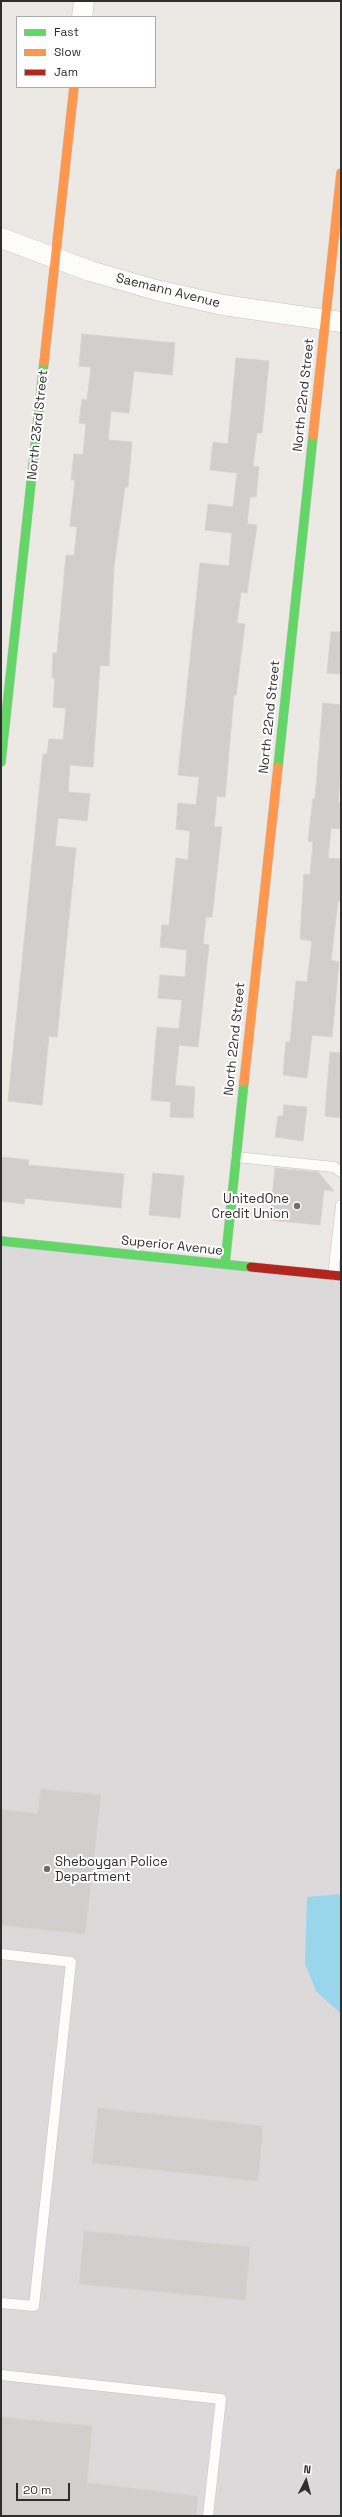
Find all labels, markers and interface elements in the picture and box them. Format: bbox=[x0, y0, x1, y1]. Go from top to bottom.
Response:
legend bbox=[16, 16, 156, 88]
text: Fast bbox=[54, 24, 79, 40]
text: Slow bbox=[54, 44, 81, 60]
text: Jam bbox=[54, 64, 78, 80]
street label: Saemann Avenue bbox=[114, 271, 222, 311]
street label: North 22nd Street bbox=[290, 338, 318, 452]
street label: North 23rd Street bbox=[24, 369, 52, 481]
street label: North 22nd Street bbox=[256, 660, 284, 774]
street label: North 22nd Street bbox=[221, 982, 249, 1096]
place label: UnitedOne Credit Union bbox=[212, 1191, 289, 1222]
marker: UnitedOne Credit Union bbox=[292, 1201, 302, 1211]
street label: Superior Avenue bbox=[120, 1233, 224, 1259]
place label: Sheboygan Police Department bbox=[55, 1854, 168, 1885]
marker: Sheboygan Police Department bbox=[42, 1864, 52, 1874]
north arrow bbox=[286, 2461, 326, 2501]
text: N bbox=[303, 2462, 312, 2476]
scale bar bbox=[18, 2475, 72, 2501]
text: 20 m bbox=[23, 2482, 51, 2498]

